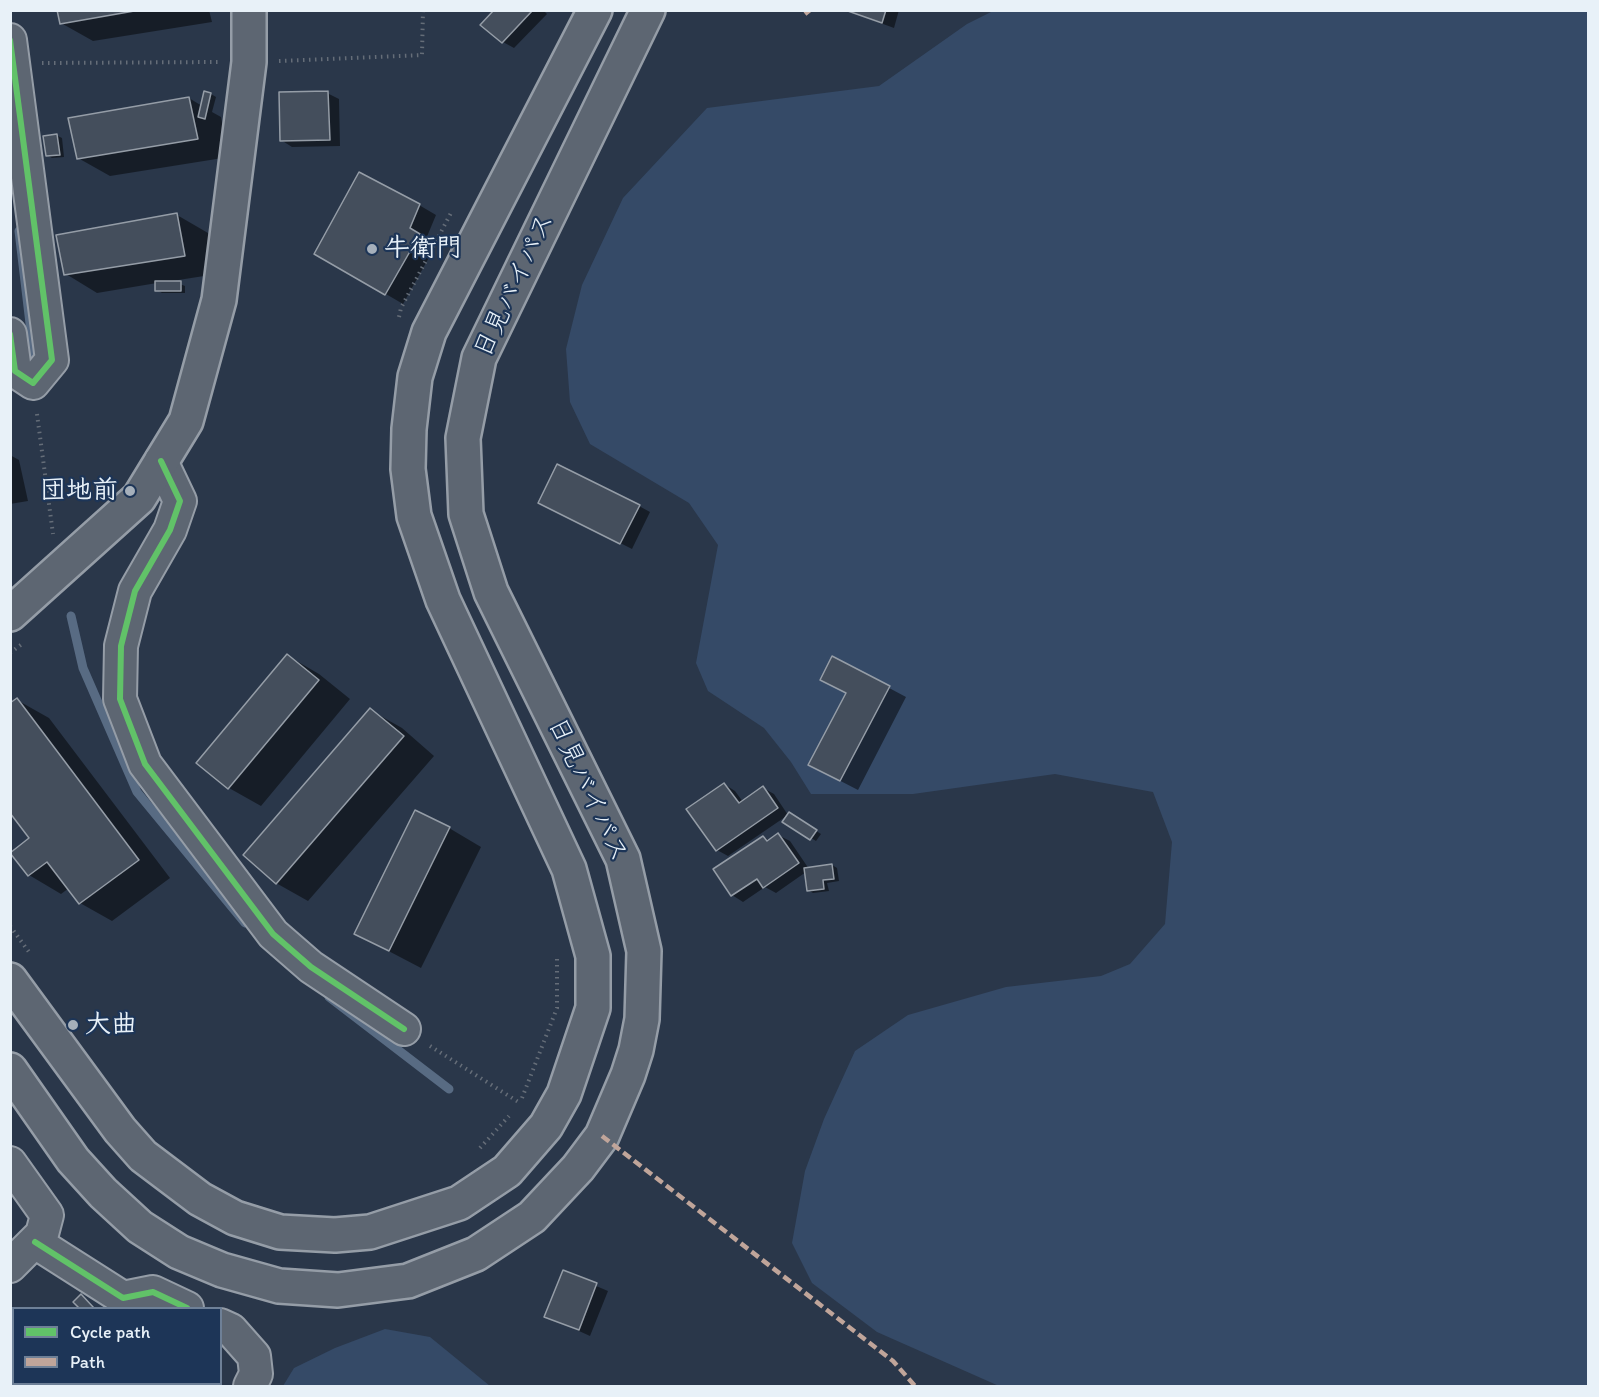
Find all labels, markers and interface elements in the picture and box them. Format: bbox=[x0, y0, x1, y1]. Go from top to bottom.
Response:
street label: 日見バイパス bbox=[468, 209, 562, 363]
place label: 牛衛門 bbox=[384, 233, 462, 265]
marker: 牛衛門 bbox=[365, 242, 379, 256]
place label: 団地前 bbox=[40, 475, 118, 507]
marker: 団地前 bbox=[123, 484, 137, 498]
street label: 日見バイパス bbox=[540, 713, 634, 867]
place label: 大曲 bbox=[85, 1009, 137, 1041]
marker: 大曲 bbox=[66, 1018, 80, 1032]
legend bbox=[12, 1307, 222, 1385]
text: Cycle path bbox=[70, 1321, 150, 1343]
text: Path bbox=[70, 1351, 105, 1373]

